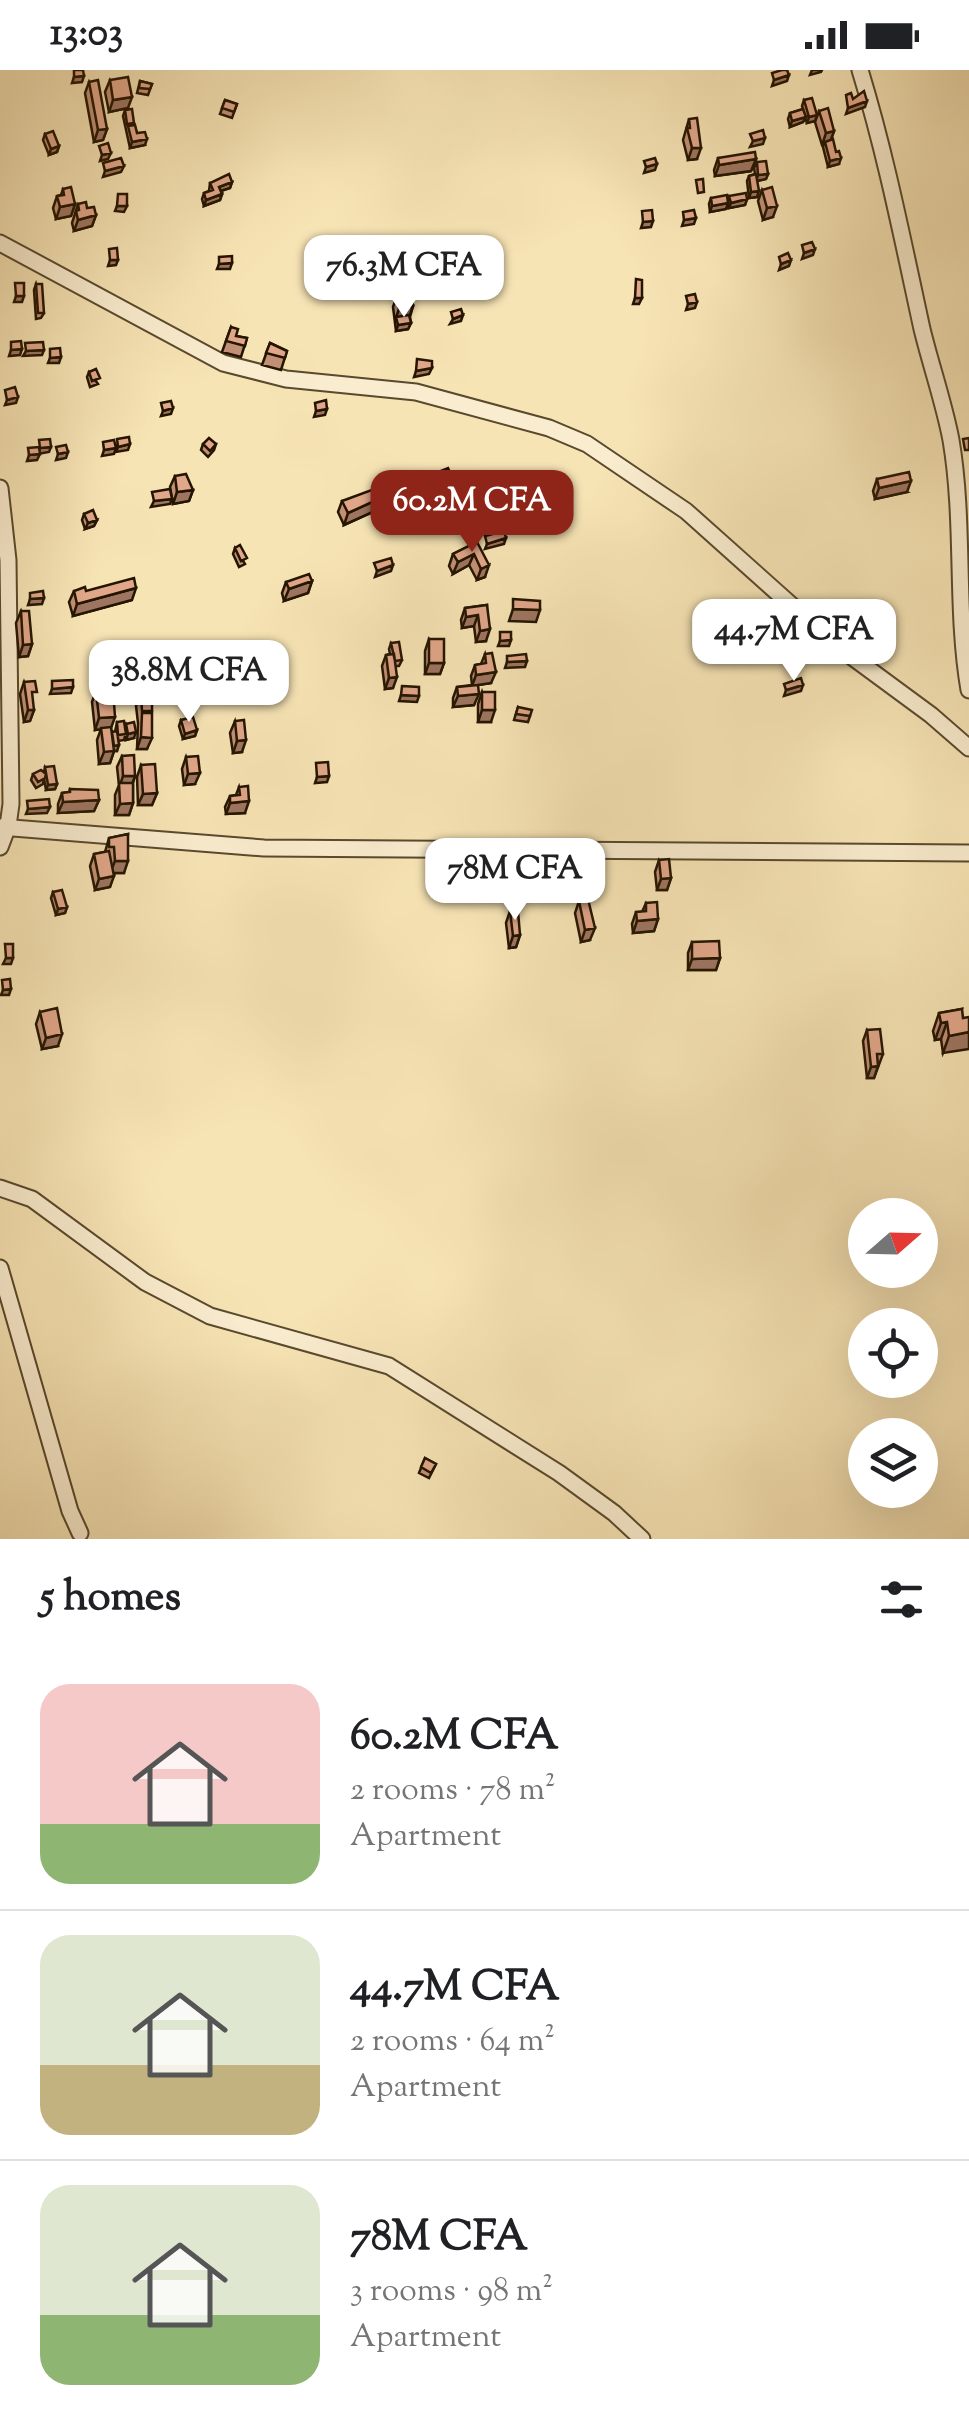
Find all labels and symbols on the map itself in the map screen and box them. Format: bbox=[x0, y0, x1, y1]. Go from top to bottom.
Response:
pin: 76.3M CFA bbox=[290, 235, 518, 320]
pin: 60.2M CFA bbox=[358, 470, 586, 555]
pin: 44.7M CFA bbox=[680, 599, 908, 684]
pin: 38.8M CFA bbox=[75, 640, 303, 725]
pin: 78M CFA bbox=[423, 838, 607, 923]
north arrow bbox=[848, 1198, 938, 1288]

